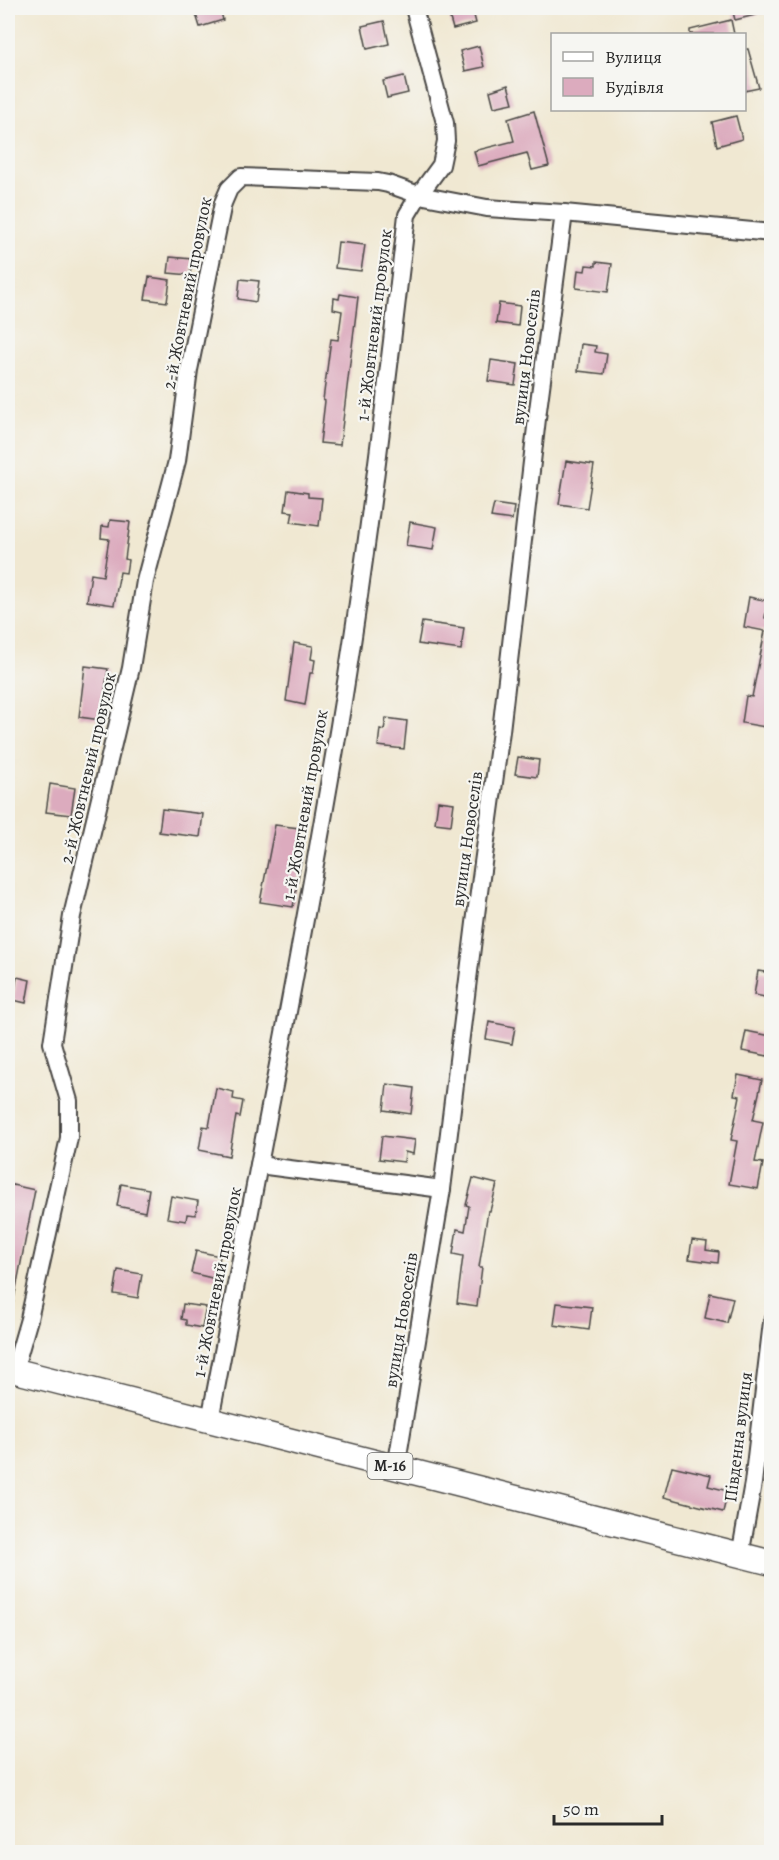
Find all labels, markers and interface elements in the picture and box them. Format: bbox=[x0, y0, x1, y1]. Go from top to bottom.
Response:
legend bbox=[551, 33, 746, 111]
text: Вулиця bbox=[605, 45, 662, 69]
text: Будівля bbox=[605, 75, 664, 99]
street label: 2-й Жовтневий провулок bbox=[157, 195, 217, 391]
street label: 1-й Жовтневий провулок bbox=[350, 228, 398, 422]
street label: вулиця Новоселів bbox=[506, 288, 546, 426]
street label: 2-й Жовтневий провулок bbox=[54, 670, 122, 866]
street label: 1-й Жовтневий провулок bbox=[276, 708, 334, 902]
street label: вулиця Новоселів bbox=[446, 770, 488, 908]
street label: 1-й Жовтневий провулок bbox=[187, 1185, 247, 1379]
street label: вулиця Новоселів bbox=[378, 1251, 424, 1389]
street label: Південна вулиця bbox=[718, 1371, 758, 1503]
road number: М-16 bbox=[368, 1453, 412, 1479]
scale bar bbox=[554, 1788, 662, 1826]
text: 50 m bbox=[563, 1797, 599, 1821]

